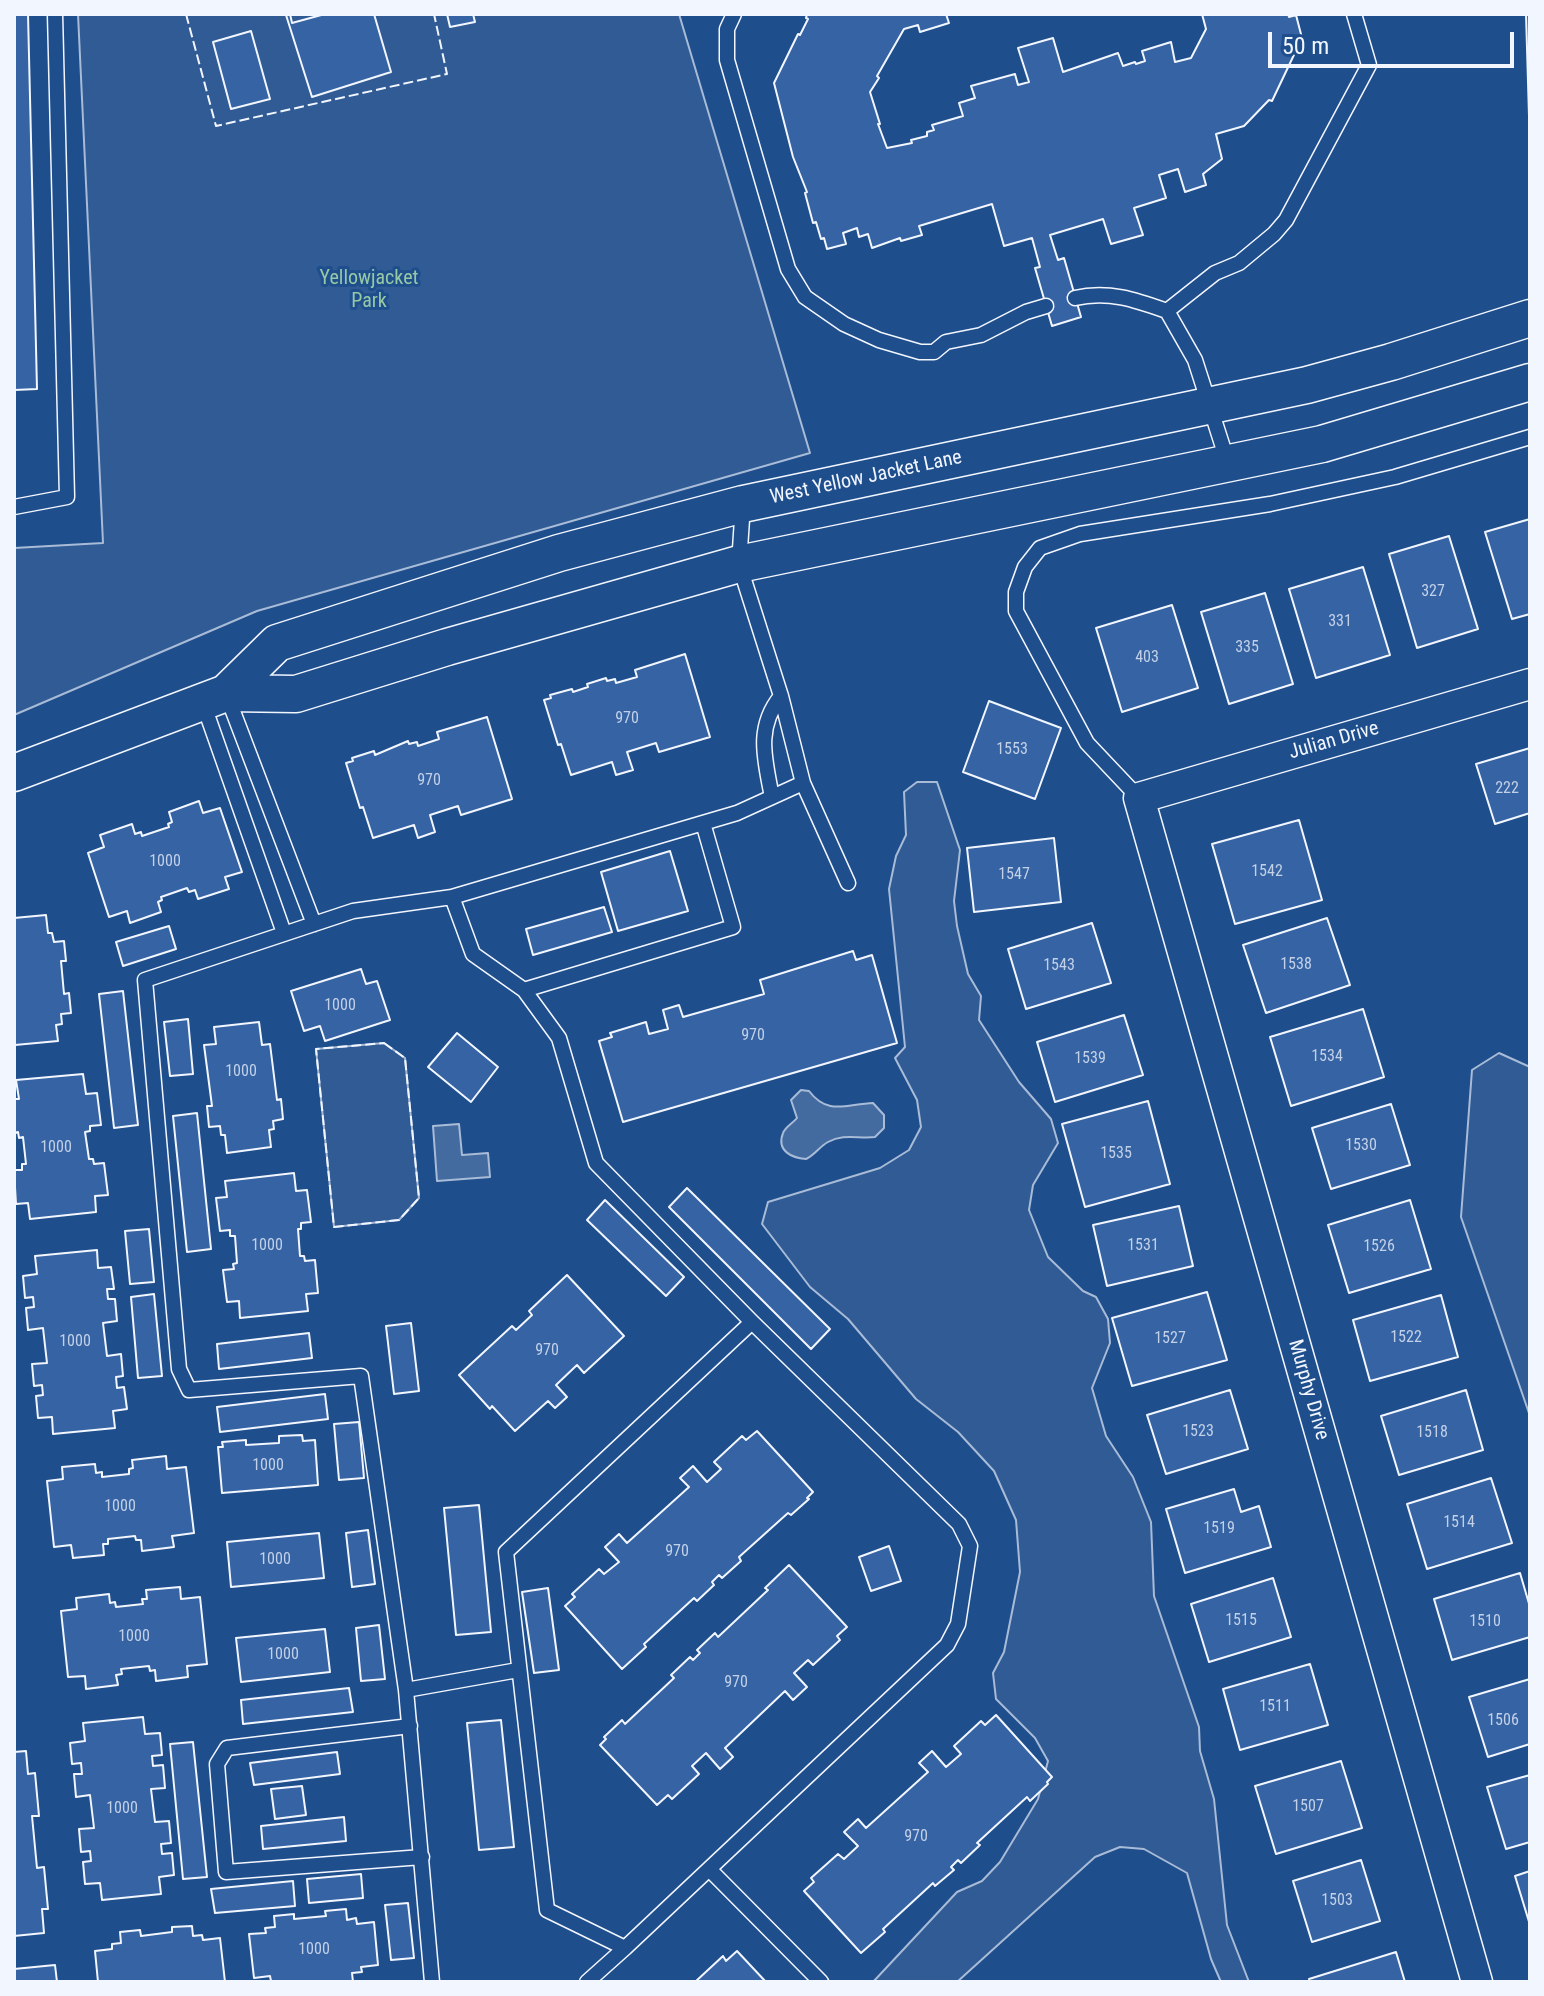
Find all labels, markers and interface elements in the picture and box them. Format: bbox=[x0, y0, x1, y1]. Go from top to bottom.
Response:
scale bar bbox=[1272, 16, 1518, 66]
text: 50 m bbox=[1282, 32, 1329, 60]
park label: Yellowjacket Park bbox=[320, 267, 418, 314]
street label: West Yellow Jacket Lane bbox=[768, 446, 964, 510]
house number: 327 bbox=[1421, 582, 1445, 602]
house number: 331 bbox=[1328, 612, 1352, 632]
house number: 335 bbox=[1235, 638, 1259, 658]
house number: 403 bbox=[1135, 648, 1159, 668]
house number: 970 bbox=[615, 709, 639, 729]
street label: Julian Drive bbox=[1286, 717, 1382, 765]
house number: 1553 bbox=[996, 740, 1028, 760]
house number: 970 bbox=[417, 771, 441, 791]
house number: 222 bbox=[1495, 779, 1519, 799]
house number: 1000 bbox=[149, 852, 181, 872]
house number: 1542 bbox=[1251, 862, 1283, 882]
house number: 1547 bbox=[998, 865, 1030, 885]
house number: 1538 bbox=[1280, 955, 1312, 975]
house number: 1543 bbox=[1043, 956, 1075, 976]
house number: 1000 bbox=[324, 996, 356, 1016]
house number: 970 bbox=[741, 1026, 765, 1046]
house number: 1534 bbox=[1311, 1047, 1343, 1067]
house number: 1539 bbox=[1074, 1049, 1106, 1069]
house number: 1000 bbox=[225, 1062, 257, 1082]
house number: 1530 bbox=[1345, 1136, 1377, 1156]
house number: 1000 bbox=[40, 1138, 72, 1158]
house number: 1535 bbox=[1100, 1144, 1132, 1164]
house number: 1000 bbox=[251, 1236, 283, 1256]
house number: 1531 bbox=[1127, 1236, 1159, 1256]
house number: 1526 bbox=[1363, 1237, 1395, 1257]
house number: 1522 bbox=[1390, 1328, 1422, 1348]
house number: 1527 bbox=[1154, 1329, 1186, 1349]
house number: 1000 bbox=[59, 1332, 91, 1352]
street label: Murphy Drive bbox=[1282, 1337, 1334, 1443]
house number: 970 bbox=[535, 1341, 559, 1361]
house number: 1523 bbox=[1182, 1422, 1214, 1442]
house number: 1518 bbox=[1416, 1423, 1448, 1443]
house number: 1000 bbox=[252, 1456, 284, 1476]
house number: 1000 bbox=[104, 1497, 136, 1517]
house number: 1514 bbox=[1443, 1513, 1475, 1533]
house number: 1519 bbox=[1203, 1519, 1235, 1539]
house number: 970 bbox=[665, 1542, 689, 1562]
house number: 1000 bbox=[259, 1550, 291, 1570]
house number: 1515 bbox=[1225, 1611, 1257, 1631]
house number: 1510 bbox=[1469, 1612, 1501, 1632]
house number: 1000 bbox=[118, 1627, 150, 1647]
house number: 1000 bbox=[267, 1645, 299, 1665]
house number: 970 bbox=[724, 1673, 748, 1693]
house number: 1511 bbox=[1259, 1697, 1291, 1717]
house number: 1506 bbox=[1487, 1711, 1519, 1731]
house number: 1507 bbox=[1292, 1797, 1324, 1817]
house number: 1000 bbox=[106, 1799, 138, 1819]
house number: 970 bbox=[904, 1827, 928, 1847]
house number: 1503 bbox=[1321, 1891, 1353, 1911]
house number: 1000 bbox=[298, 1940, 330, 1960]

